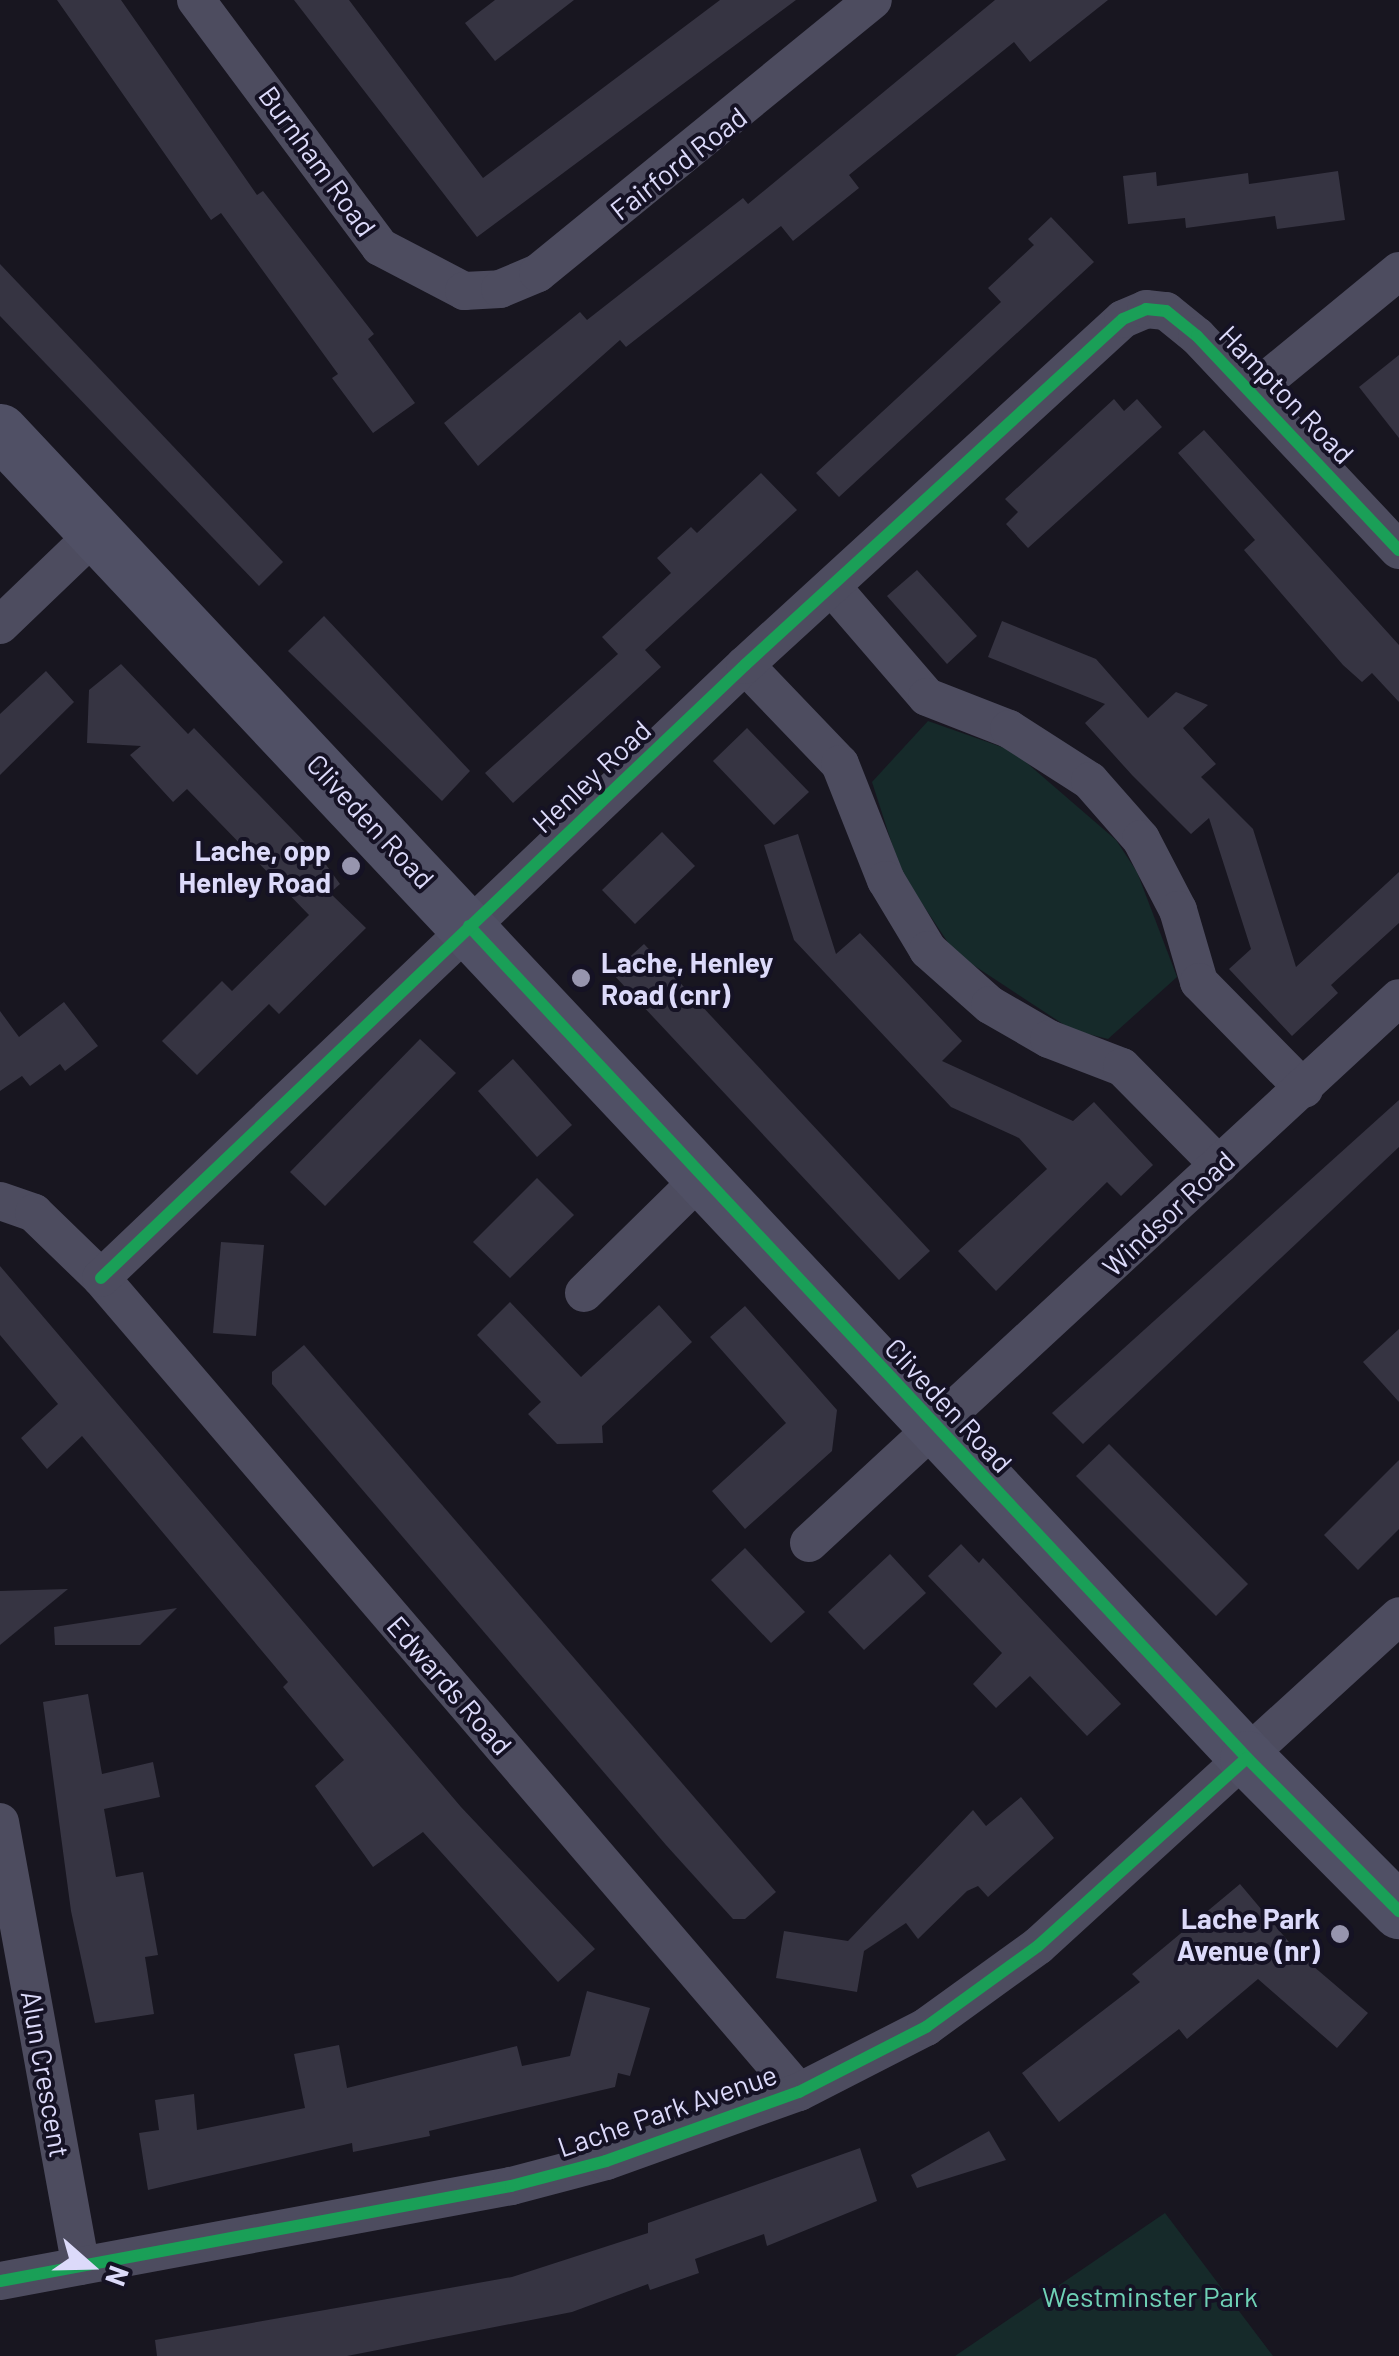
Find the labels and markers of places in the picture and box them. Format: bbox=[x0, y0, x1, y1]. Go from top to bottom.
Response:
place label: Lache, opp Henley Road bbox=[179, 833, 331, 899]
marker: Lache, opp Henley Road bbox=[340, 855, 362, 877]
place label: Lache, Henley Road (cnr) bbox=[601, 945, 773, 1011]
marker: Lache, Henley Road (cnr) bbox=[570, 967, 592, 989]
place label: Lache Park Avenue (nr) bbox=[1177, 1901, 1320, 1967]
marker: Lache Park Avenue (nr) bbox=[1329, 1923, 1351, 1945]

